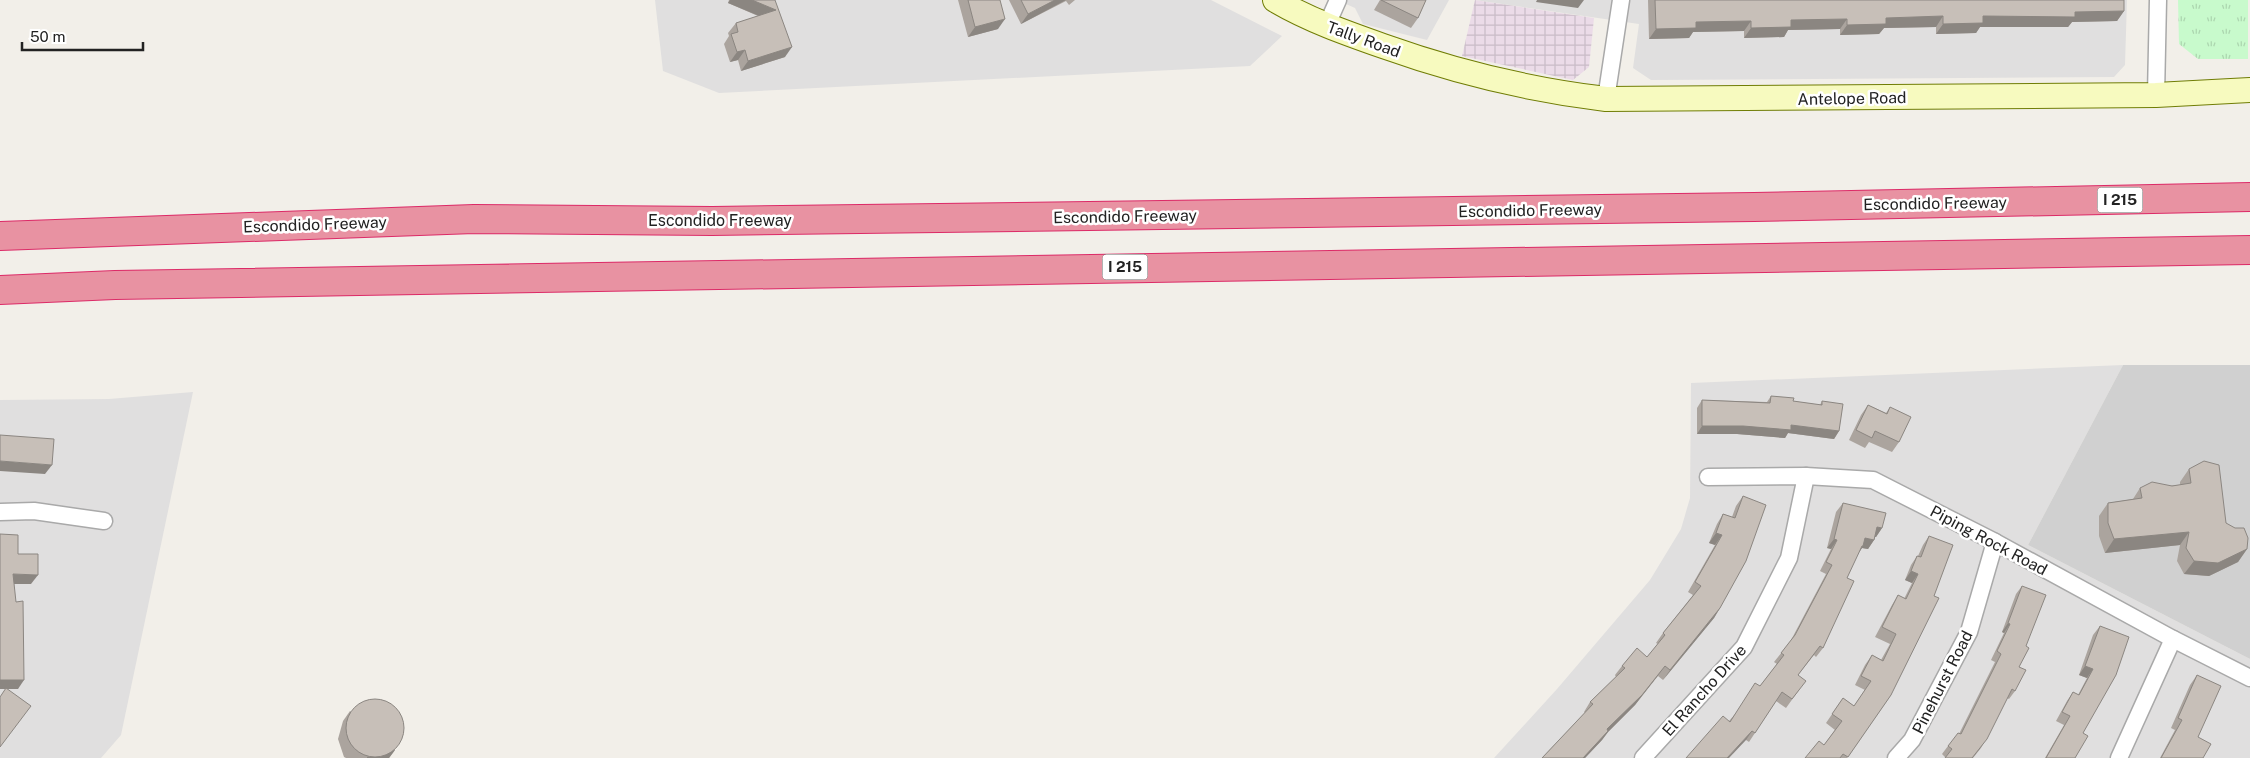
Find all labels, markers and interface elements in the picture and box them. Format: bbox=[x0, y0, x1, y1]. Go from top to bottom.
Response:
street label: Tally Road bbox=[1324, 17, 1403, 62]
scale bar bbox=[22, 20, 144, 52]
text: 50 m bbox=[30, 28, 65, 45]
street label: Antelope Road bbox=[1797, 88, 1907, 109]
road number: I 215 bbox=[2098, 188, 2142, 212]
street label: Escondido Freeway bbox=[1863, 193, 2008, 214]
street label: Escondido Freeway bbox=[1458, 200, 1603, 221]
street label: Escondido Freeway bbox=[1053, 206, 1198, 227]
street label: Escondido Freeway bbox=[648, 211, 792, 230]
street label: Escondido Freeway bbox=[243, 212, 388, 237]
road number: I 215 bbox=[1102, 254, 1148, 280]
street label: Piping Rock Road bbox=[1927, 502, 2051, 579]
street label: Pinehurst Road bbox=[1908, 627, 1977, 737]
street label: El Rancho Drive bbox=[1658, 641, 1750, 740]

